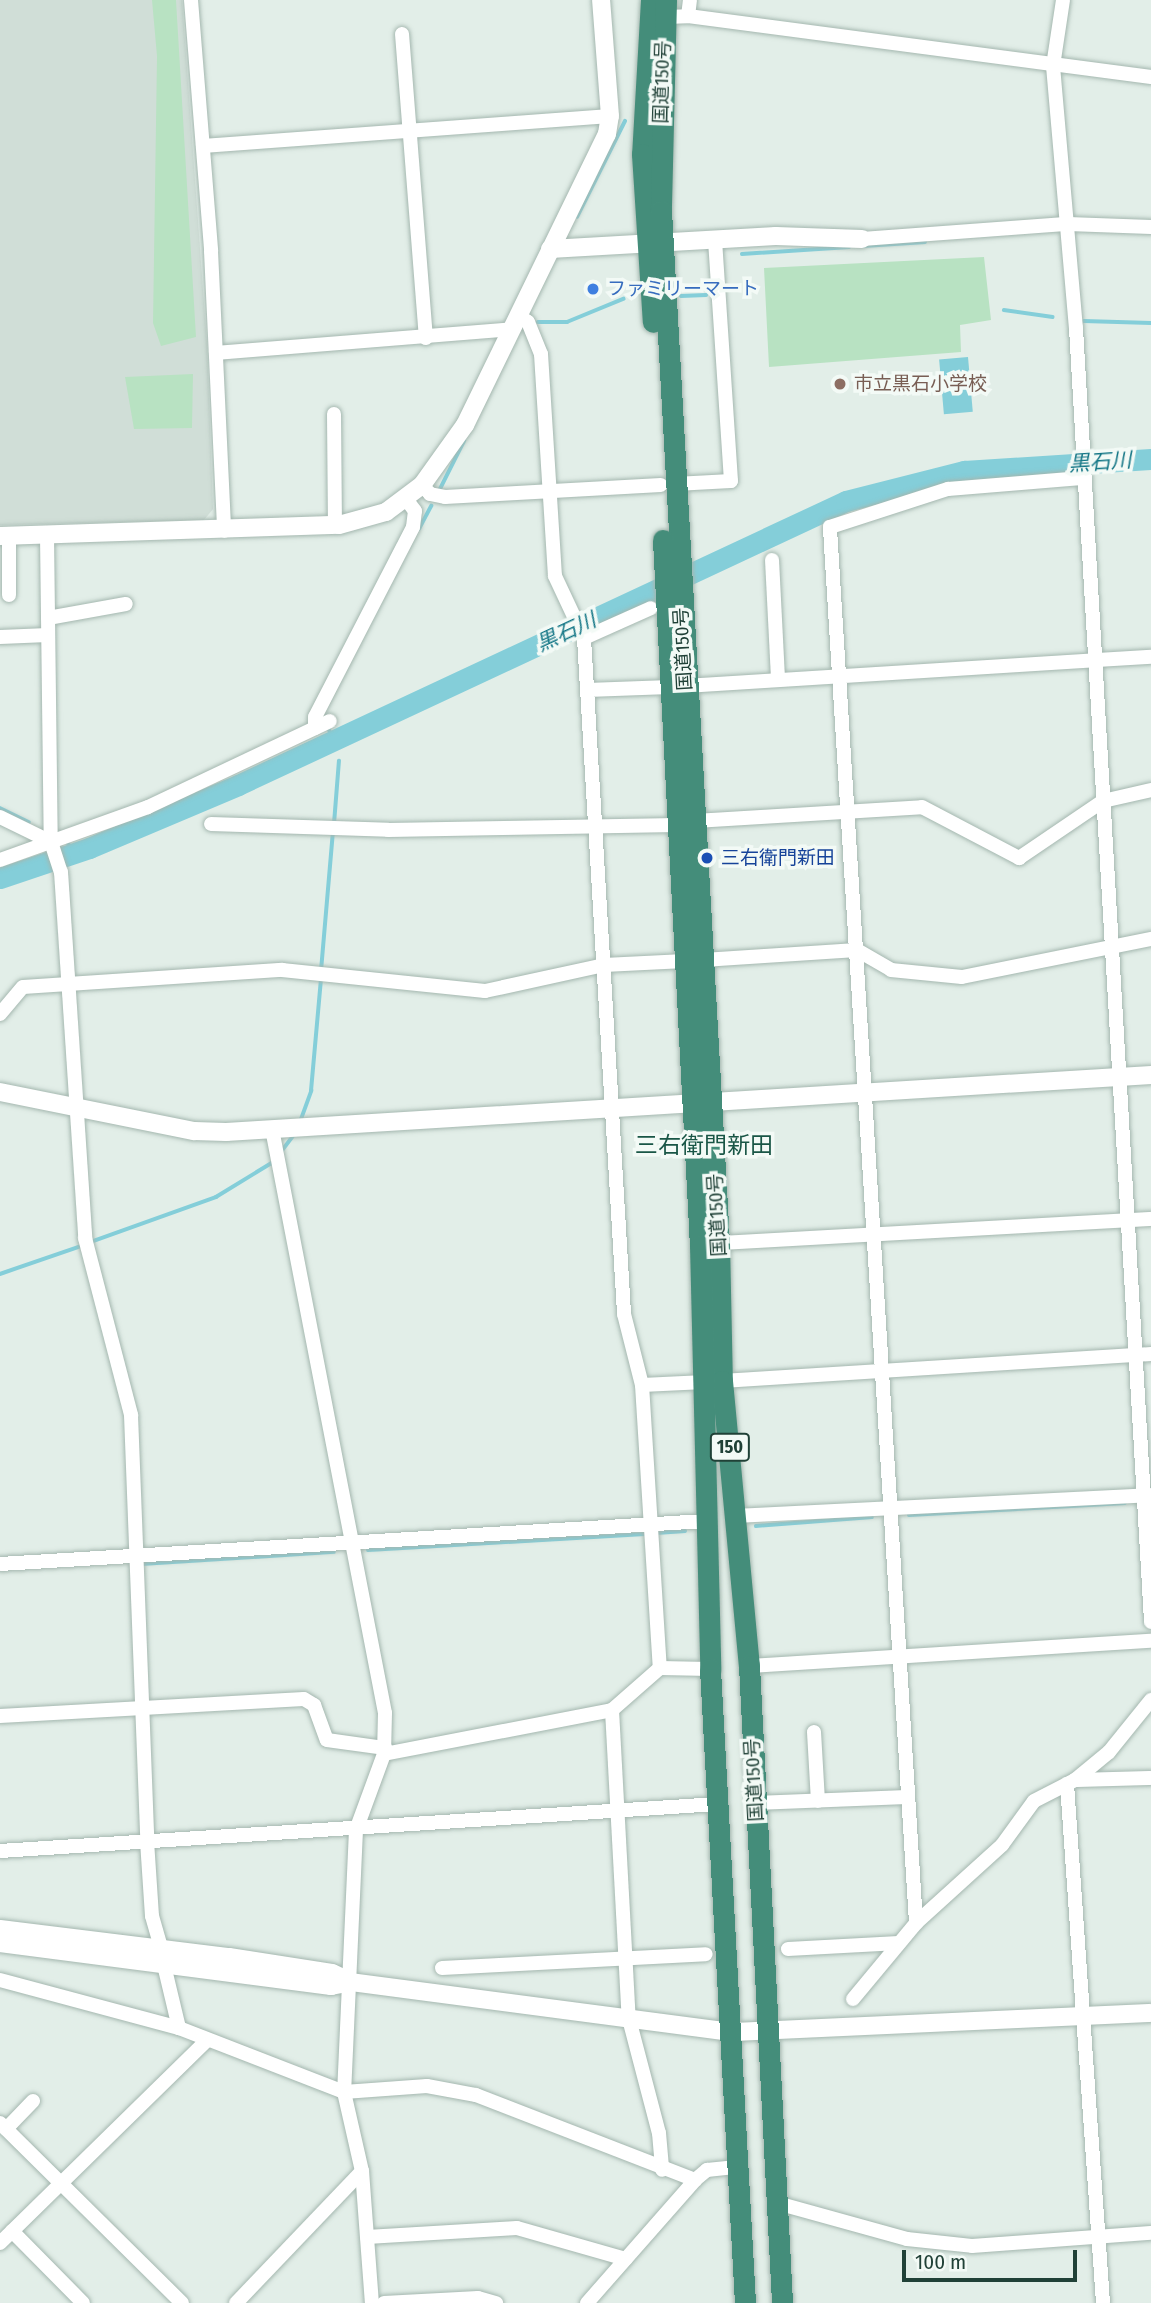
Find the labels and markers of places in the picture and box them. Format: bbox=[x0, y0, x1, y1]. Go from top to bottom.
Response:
place label: ファミリーマート bbox=[607, 278, 759, 300]
marker: ファミリーマート bbox=[585, 281, 601, 297]
place label: 市立黒石小学校 bbox=[854, 373, 987, 395]
marker: 市立黒石小学校 bbox=[832, 376, 848, 392]
place label: 三右衛門新田 bbox=[721, 847, 835, 869]
marker: 三右衛門新田 bbox=[699, 850, 715, 866]

